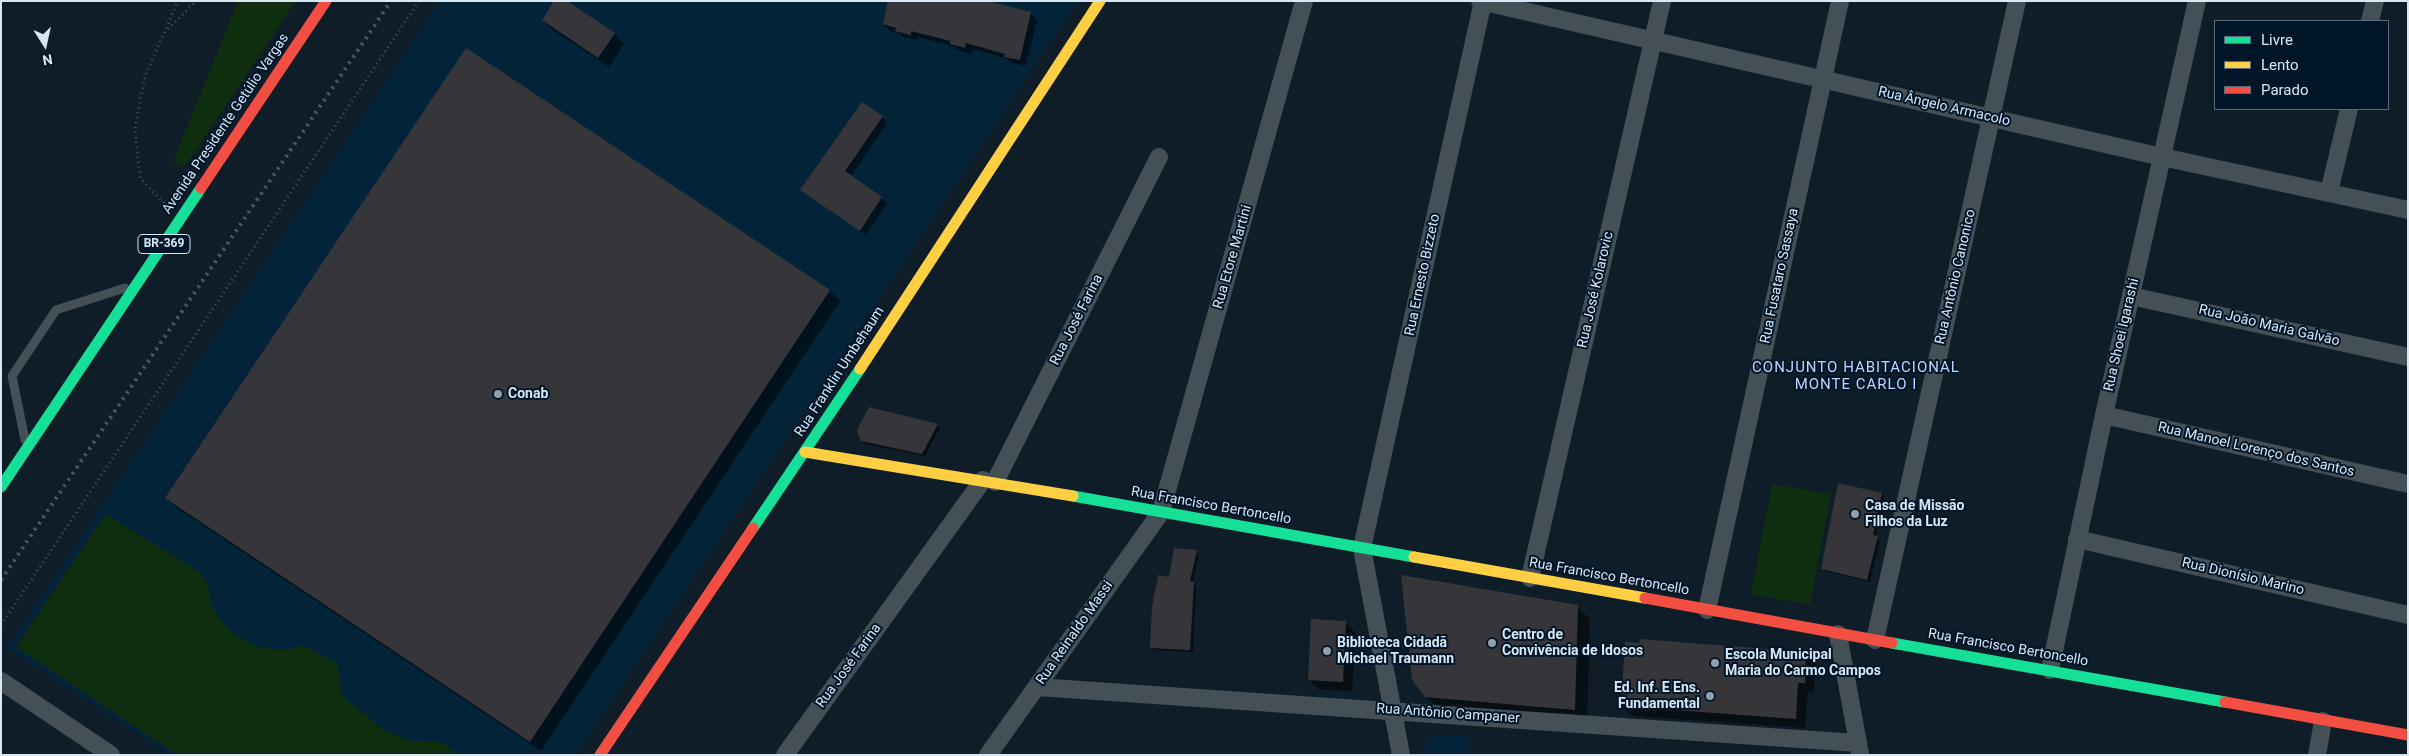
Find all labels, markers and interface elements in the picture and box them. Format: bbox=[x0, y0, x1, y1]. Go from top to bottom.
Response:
north arrow bbox=[20, 20, 70, 70]
legend bbox=[2214, 20, 2389, 110]
street label: Avenida Presidente Getúlio Vargas bbox=[159, 31, 293, 217]
text: Livre bbox=[2261, 31, 2293, 49]
text: N bbox=[41, 51, 54, 69]
text: Lento bbox=[2261, 56, 2299, 74]
text: Parado bbox=[2261, 81, 2309, 99]
street label: Rua Ângelo Armacolo bbox=[1876, 84, 2012, 130]
street label: Rua Etore Martini bbox=[1210, 203, 1256, 311]
street label: Rua Fusataro Sassaya bbox=[1757, 207, 1803, 345]
street label: Rua Antônio Canonico bbox=[1932, 208, 1980, 346]
street label: Rua Ernesto Bizzeto bbox=[1402, 213, 1444, 337]
street label: Rua José Kolarovic bbox=[1574, 230, 1618, 350]
road number: BR-369 bbox=[138, 234, 190, 253]
street label: Rua José Farina bbox=[1047, 272, 1107, 368]
street label: Rua Shoei Igarashi bbox=[2101, 277, 2143, 393]
street label: Rua João Maria Galvão bbox=[2197, 302, 2341, 350]
street label: Rua Franklin Umbehaum bbox=[792, 304, 888, 440]
district label: CONJUNTO HABITACIONAL MONTE CARLO I bbox=[1749, 359, 1963, 394]
place label: Conab bbox=[508, 386, 548, 402]
marker: Conab bbox=[492, 388, 504, 400]
street label: Rua Manoel Lorenço dos Santos bbox=[2156, 419, 2356, 481]
street label: Rua Francisco Bertoncello bbox=[1130, 484, 1292, 528]
place label: Casa de Missão Filhos da Luz bbox=[1865, 498, 1964, 530]
marker: Casa de Missão Filhos da Luz bbox=[1849, 508, 1861, 520]
street label: Rua Francisco Bertoncello bbox=[1528, 555, 1690, 599]
street label: Rua Dionísio Marino bbox=[2180, 555, 2306, 599]
street label: Rua Reinaldo Massi bbox=[1033, 578, 1117, 688]
street label: Rua José Farina bbox=[813, 621, 885, 711]
street label: Rua Francisco Bertoncello bbox=[1927, 626, 2089, 670]
place label: Centro de Convivência de Idosos bbox=[1502, 627, 1643, 660]
place label: Biblioteca Cidadã Michael Traumann bbox=[1337, 635, 1454, 668]
marker: Centro de Convivência de Idosos bbox=[1486, 637, 1498, 649]
marker: Biblioteca Cidadã Michael Traumann bbox=[1321, 645, 1333, 657]
place label: Escola Municipal Maria do Carmo Campos bbox=[1725, 647, 1881, 680]
marker: Escola Municipal Maria do Carmo Campos bbox=[1709, 657, 1721, 669]
place label: Ed. Inf. E Ens. Fundamental bbox=[1614, 680, 1700, 712]
marker: Ed. Inf. E Ens. Fundamental bbox=[1704, 690, 1716, 702]
street label: Rua Antônio Campaner bbox=[1376, 701, 1520, 727]

